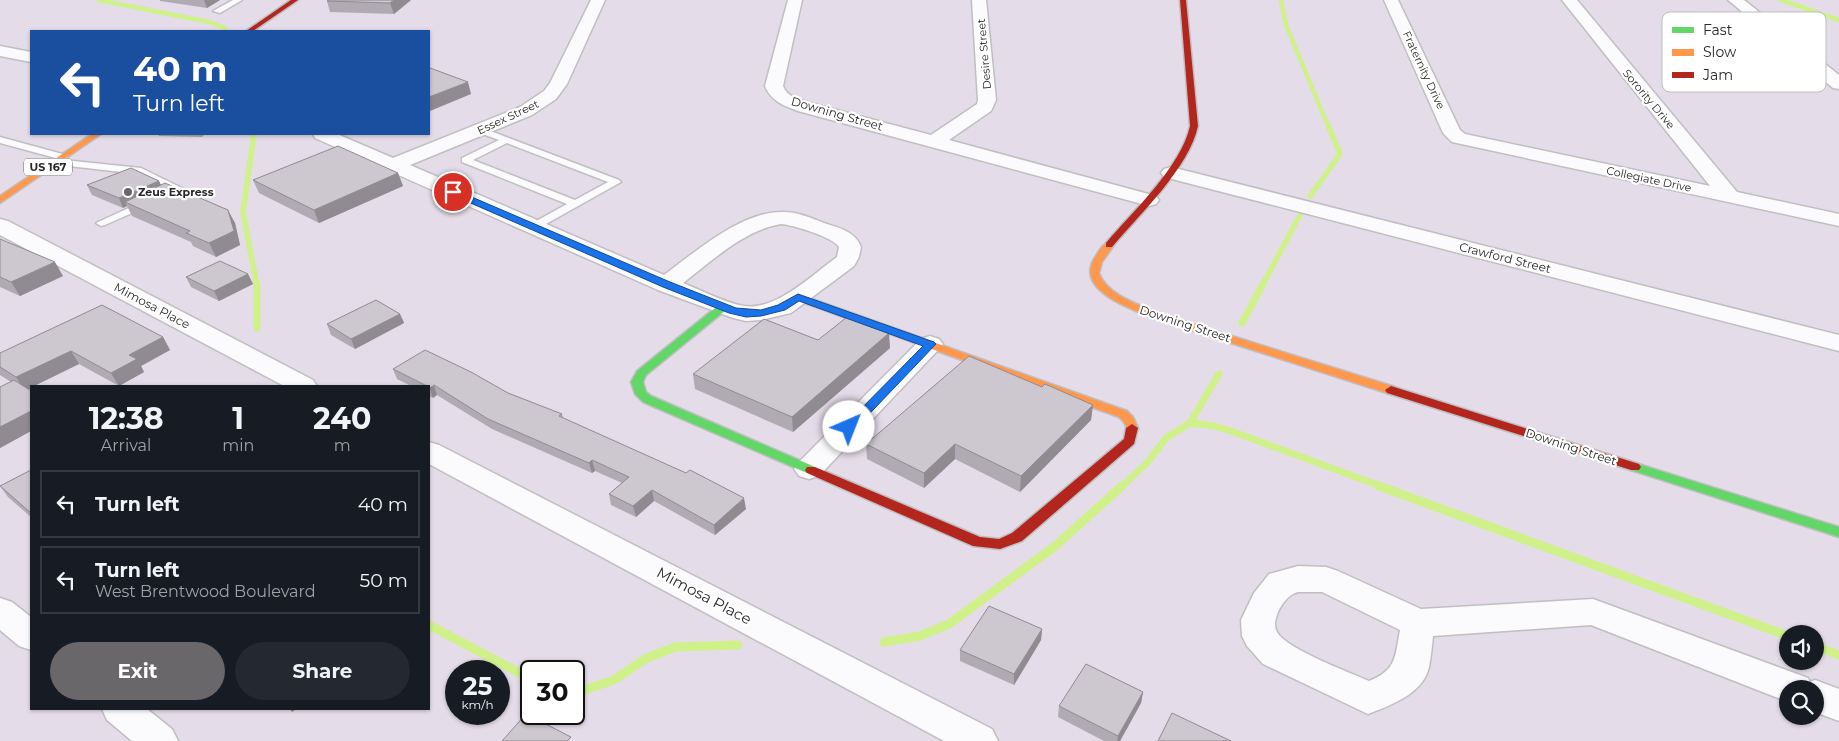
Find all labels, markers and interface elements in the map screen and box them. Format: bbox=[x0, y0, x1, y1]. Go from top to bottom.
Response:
legend bbox=[1662, 12, 1826, 92]
street label: Desire Street bbox=[974, 17, 994, 90]
text: Fast bbox=[1703, 21, 1733, 39]
street label: Fraternity Drive bbox=[1400, 29, 1448, 112]
text: Slow bbox=[1703, 43, 1737, 61]
text: 40 m bbox=[133, 47, 228, 90]
icon: left bbox=[50, 50, 115, 115]
street label: Sorority Drive bbox=[1620, 66, 1678, 132]
text: Jam bbox=[1702, 66, 1733, 84]
text: Turn left bbox=[133, 90, 225, 117]
street label: Downing Street bbox=[789, 93, 885, 134]
street label: Essex Street bbox=[475, 96, 542, 137]
road number: US 167 bbox=[24, 158, 72, 176]
street label: Collegiate Drive bbox=[1605, 163, 1693, 195]
pin bbox=[432, 171, 474, 213]
icon: arrive bbox=[439, 178, 467, 206]
place label: Zeus Express bbox=[138, 185, 214, 199]
marker: Zeus Express bbox=[122, 186, 134, 198]
street label: Crawford Street bbox=[1458, 239, 1553, 276]
street label: Mimosa Place bbox=[112, 279, 193, 332]
street label: Downing Street bbox=[1138, 302, 1233, 345]
text: 12:38 bbox=[89, 400, 164, 437]
text: 1 bbox=[232, 400, 244, 437]
text: 240 bbox=[313, 400, 371, 437]
position arrow bbox=[822, 400, 874, 452]
street label: Downing Street bbox=[1524, 425, 1619, 468]
text: Arrival bbox=[101, 436, 151, 455]
text: min bbox=[222, 436, 254, 455]
text: m bbox=[334, 436, 351, 455]
icon: left bbox=[52, 490, 80, 518]
text: Turn left bbox=[95, 493, 180, 516]
text: 40 m bbox=[358, 493, 408, 516]
text: Turn left bbox=[95, 559, 180, 582]
street label: Mimosa Place bbox=[654, 563, 755, 629]
icon: left bbox=[52, 566, 80, 594]
text: 50 m bbox=[360, 569, 408, 592]
text: West Brentwood Boulevard bbox=[95, 582, 316, 601]
map controls bbox=[1779, 625, 1824, 725]
button: sound bbox=[1779, 625, 1824, 670]
button: Exit bbox=[50, 642, 225, 700]
button: Share bbox=[235, 642, 410, 700]
speed limit sign: 30 bbox=[520, 660, 585, 725]
text: 25 bbox=[463, 671, 492, 701]
button: search bbox=[1779, 680, 1824, 725]
text: km/h bbox=[461, 697, 494, 712]

